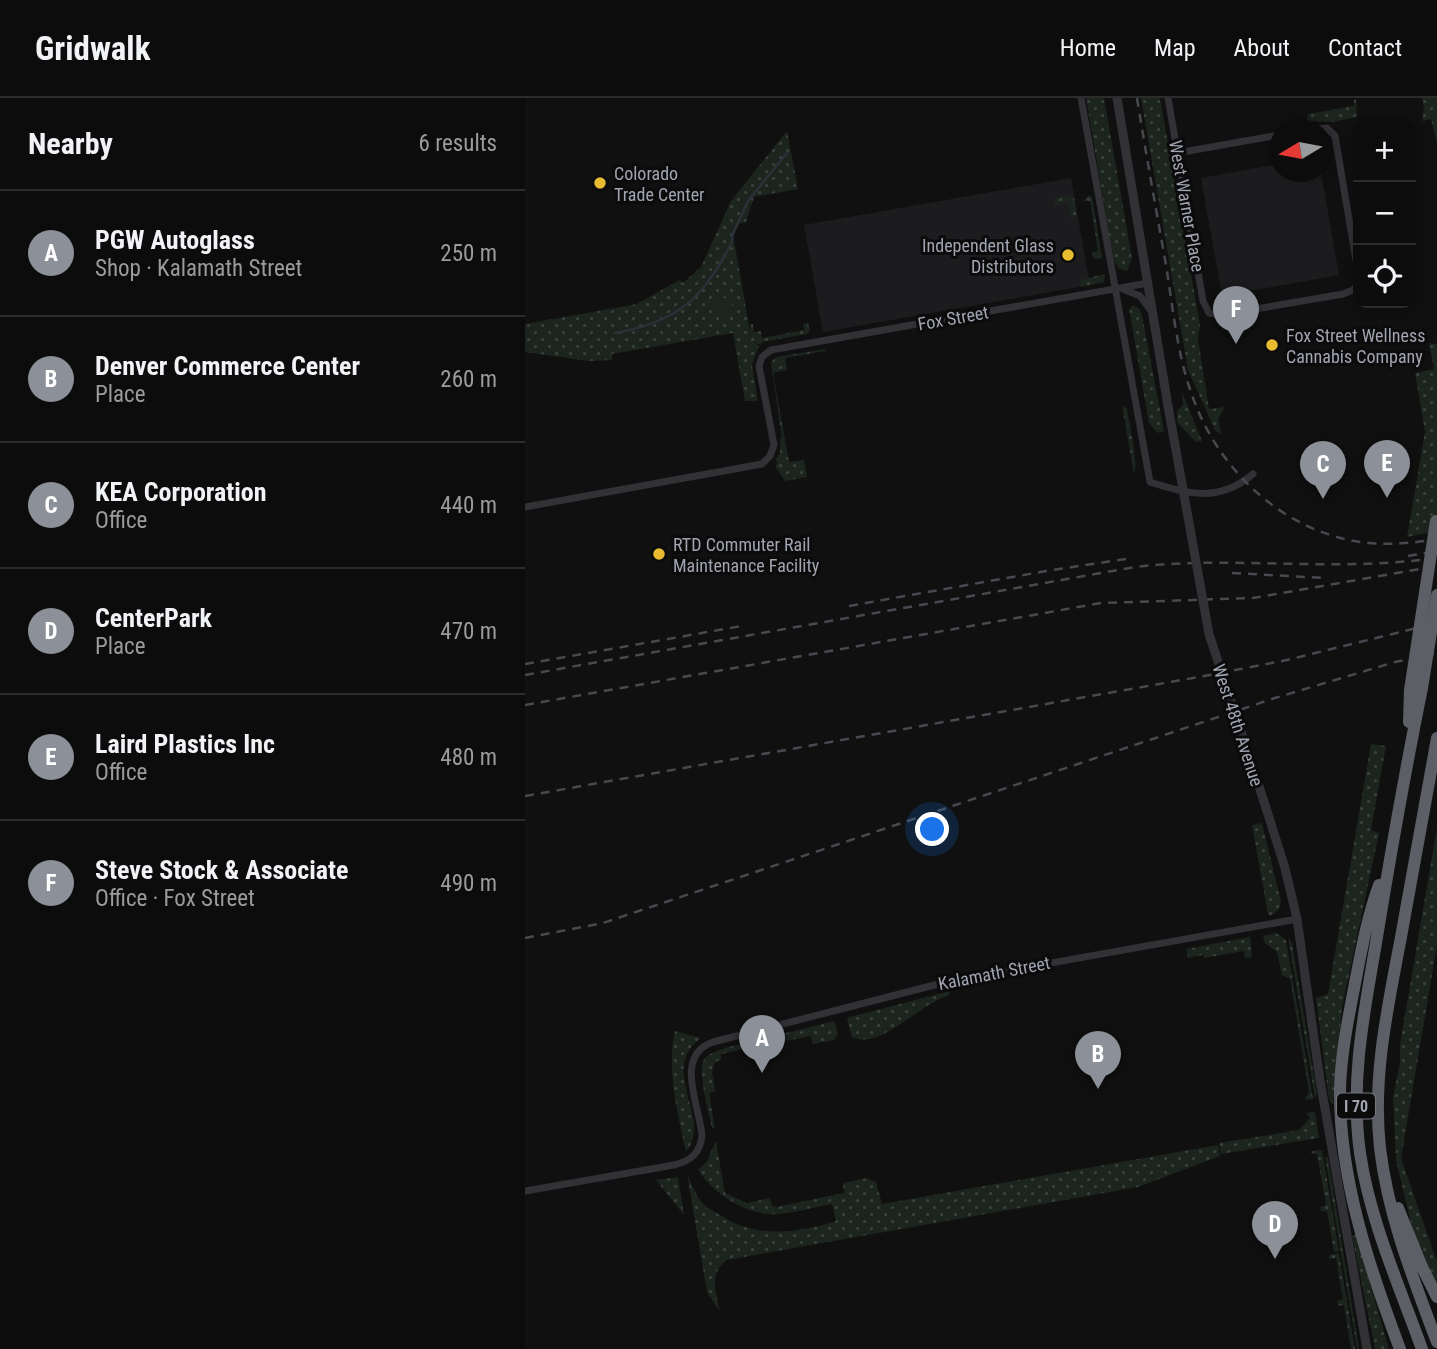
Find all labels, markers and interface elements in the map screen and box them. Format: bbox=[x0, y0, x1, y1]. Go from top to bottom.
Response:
text: Gridwalk bbox=[35, 29, 150, 68]
text: Home bbox=[1060, 34, 1116, 62]
text: Map bbox=[1154, 34, 1196, 62]
text: About bbox=[1234, 34, 1290, 62]
text: Contact bbox=[1328, 34, 1402, 62]
north arrow bbox=[1269, 119, 1332, 182]
map controls bbox=[1353, 119, 1416, 308]
button: + bbox=[1353, 119, 1416, 182]
text: Nearby bbox=[28, 126, 113, 161]
text: 6 results bbox=[419, 130, 497, 157]
street label: West Warner Place bbox=[1165, 139, 1209, 273]
place label: Colorado Trade Center bbox=[614, 163, 705, 205]
marker: Colorado Trade Center bbox=[592, 175, 608, 191]
button: − bbox=[1353, 182, 1416, 245]
text: PGW Autoglass bbox=[95, 225, 255, 255]
place label: Independent Glass Distributors bbox=[922, 235, 1054, 277]
text: A bbox=[44, 240, 58, 267]
text: 250 m bbox=[440, 240, 497, 267]
button: locate bbox=[1353, 245, 1416, 308]
marker: Independent Glass Distributors bbox=[1060, 247, 1076, 263]
text: Shop · Kalamath Street bbox=[95, 255, 302, 282]
pin: F bbox=[1213, 286, 1259, 344]
street label: Fox Street bbox=[916, 301, 990, 335]
place label: Fox Street Wellness Cannabis Company bbox=[1286, 325, 1425, 367]
marker: Fox Street Wellness Cannabis Company bbox=[1264, 337, 1280, 353]
text: Denver Commerce Center bbox=[95, 351, 360, 381]
text: B bbox=[45, 366, 57, 393]
text: 260 m bbox=[440, 366, 497, 393]
text: Place bbox=[95, 381, 145, 408]
pin: E bbox=[1364, 440, 1410, 498]
pin: C bbox=[1300, 441, 1346, 499]
text: KEA Corporation bbox=[95, 477, 267, 507]
text: C bbox=[44, 492, 58, 519]
text: 440 m bbox=[440, 492, 497, 519]
text: Office bbox=[95, 507, 147, 534]
place label: RTD Commuter Rail Maintenance Facility bbox=[673, 534, 820, 576]
marker: RTD Commuter Rail Maintenance Facility bbox=[651, 546, 667, 562]
text: CenterPark bbox=[95, 603, 212, 633]
text: D bbox=[45, 618, 58, 645]
text: 470 m bbox=[440, 618, 497, 645]
text: Place bbox=[95, 633, 145, 660]
street label: West 48th Avenue bbox=[1208, 661, 1268, 789]
text: Laird Plastics Inc bbox=[95, 729, 275, 759]
text: E bbox=[45, 744, 57, 771]
text: 480 m bbox=[440, 744, 497, 771]
text: Office bbox=[95, 759, 147, 786]
your location bbox=[915, 812, 949, 846]
text: Steve Stock & Associate bbox=[95, 855, 348, 885]
text: F bbox=[46, 870, 56, 897]
text: 490 m bbox=[440, 870, 497, 897]
text: Office · Fox Street bbox=[95, 885, 255, 912]
street label: Kalamath Street bbox=[936, 952, 1052, 994]
pin: A bbox=[739, 1015, 785, 1073]
pin: B bbox=[1075, 1031, 1121, 1089]
road number: I 70 bbox=[1337, 1094, 1375, 1118]
pin: D bbox=[1252, 1201, 1298, 1259]

